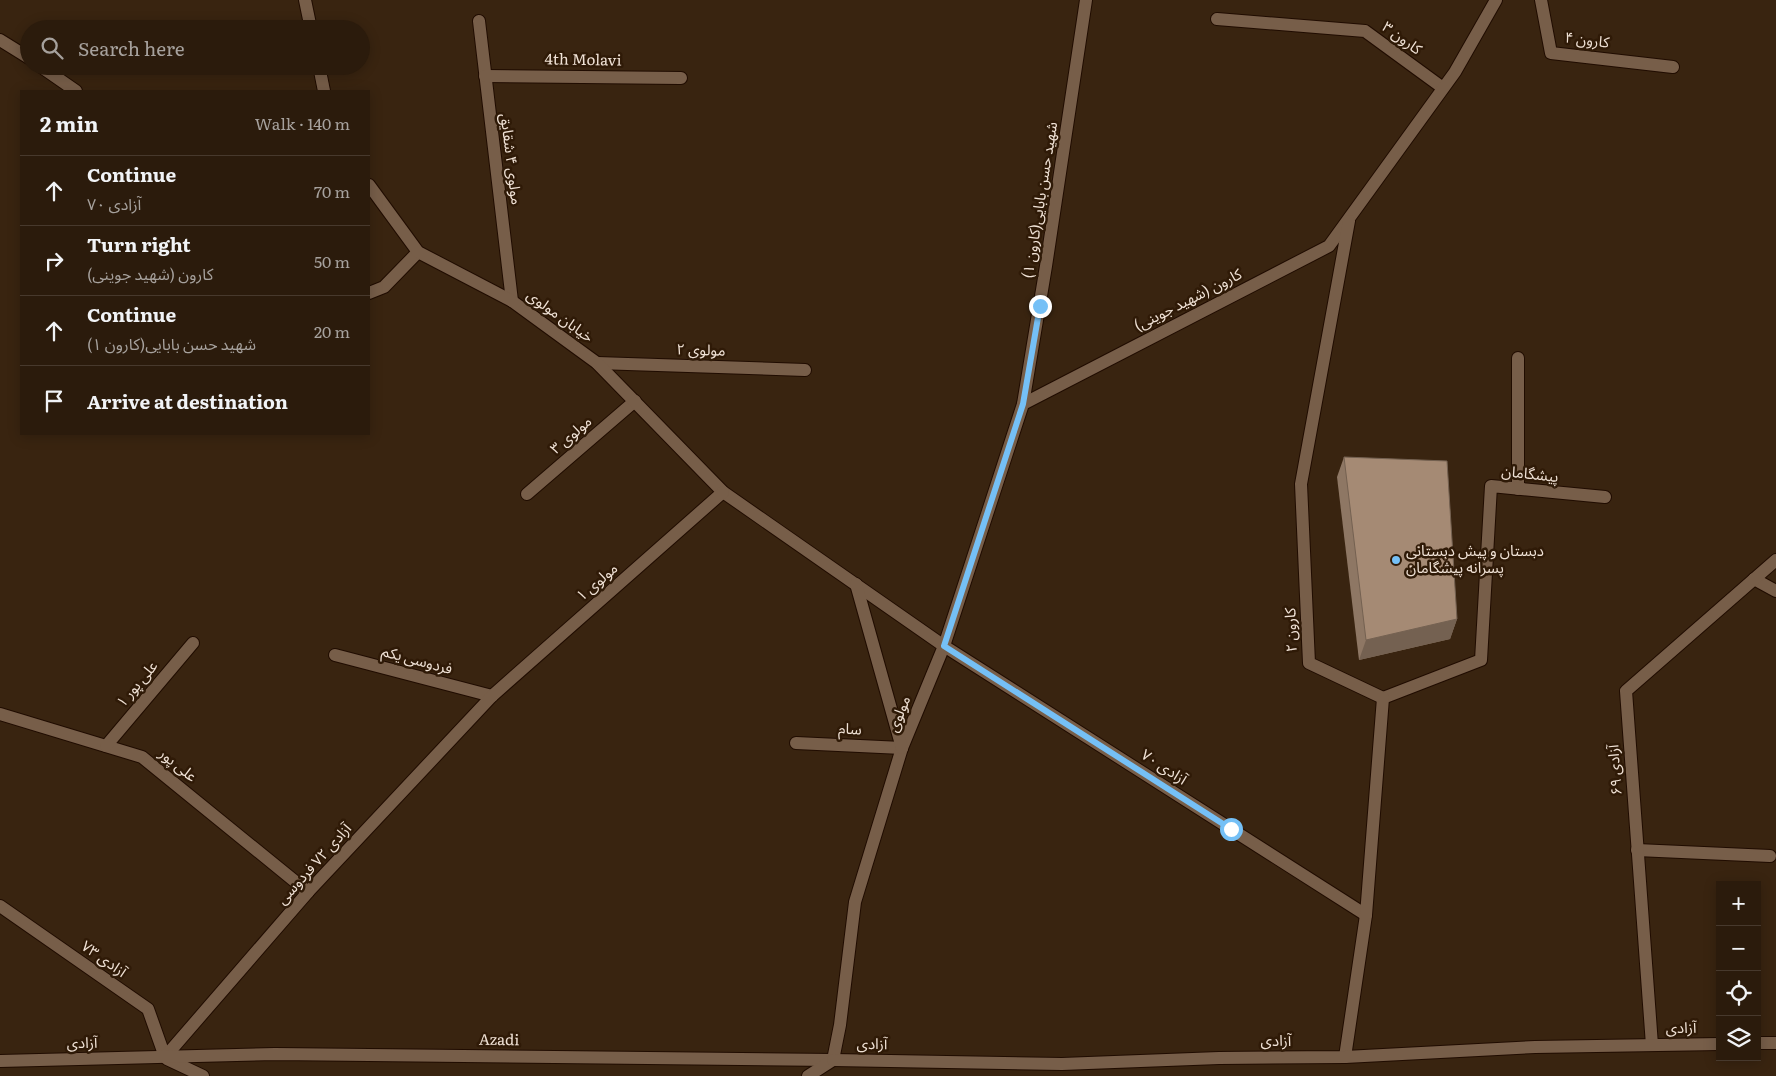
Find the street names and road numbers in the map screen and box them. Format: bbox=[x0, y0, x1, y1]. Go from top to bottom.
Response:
street label: کارون ۳ bbox=[1378, 14, 1428, 60]
street label: کارون ۴ bbox=[1564, 24, 1612, 53]
street label: 4th Molavi bbox=[544, 46, 622, 71]
street label: مولوی ۴ شقایق bbox=[495, 112, 530, 206]
street label: شهید حسن بابایی(کارون ۱) bbox=[1015, 120, 1062, 280]
street label: کارون (شهید جوینی) bbox=[1129, 261, 1246, 336]
street label: خیابان مولوی bbox=[523, 283, 599, 347]
street label: مولوی ۲ bbox=[676, 336, 726, 361]
street label: مولوی ۳ bbox=[544, 409, 596, 459]
street label: پیشگامان bbox=[1500, 458, 1560, 487]
street label: مولوی ۱ bbox=[570, 556, 622, 606]
street label: کارون ۲ bbox=[1277, 607, 1302, 653]
street label: فردوسی یکم bbox=[379, 638, 456, 680]
street label: علی پور ۱ bbox=[109, 654, 163, 711]
street label: مولوی bbox=[880, 692, 915, 735]
street label: سام bbox=[838, 715, 863, 741]
street label: علی پور bbox=[154, 741, 203, 787]
street label: آزادی ۷۰ bbox=[1137, 742, 1193, 790]
street label: آزادی ۶۹ bbox=[1600, 743, 1627, 796]
street label: آزادی ۷۲ فردوسی bbox=[270, 817, 356, 909]
street label: آزادی ۷۳ bbox=[77, 934, 133, 982]
street label: آزادی bbox=[1665, 1015, 1697, 1038]
street label: Azadi bbox=[479, 1027, 519, 1050]
street label: آزادی bbox=[1261, 1028, 1292, 1051]
street label: آزادی bbox=[66, 1030, 98, 1053]
street label: آزادی bbox=[856, 1031, 888, 1054]

